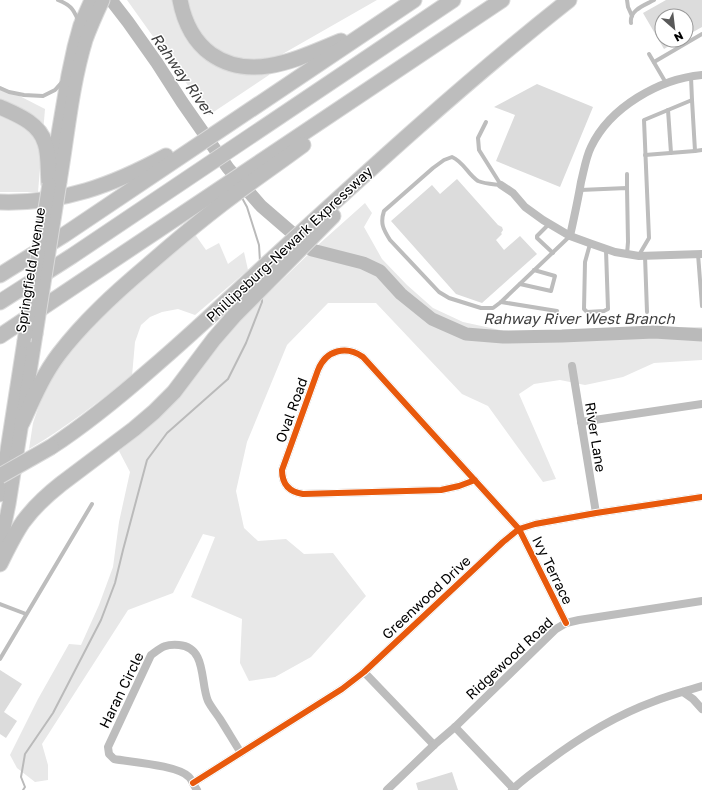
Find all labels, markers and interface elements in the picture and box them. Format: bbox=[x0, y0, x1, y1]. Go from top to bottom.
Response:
north arrow bbox=[654, 8, 694, 48]
water label: Rahway River bbox=[147, 29, 219, 121]
text: N bbox=[672, 30, 686, 45]
street label: Phillipsburg-Newark Expressway bbox=[202, 162, 376, 325]
street label: Springfield Avenue bbox=[12, 206, 48, 334]
water label: Rahway River West Branch bbox=[483, 309, 675, 328]
street label: Oval Road bbox=[271, 375, 311, 445]
street label: River Lane bbox=[582, 401, 610, 473]
street label: Ivy Terrace bbox=[529, 533, 577, 607]
street label: Greenwood Drive bbox=[378, 552, 474, 642]
street label: Ridgewood Road bbox=[462, 613, 556, 703]
street label: Haran Circle bbox=[95, 649, 147, 731]

